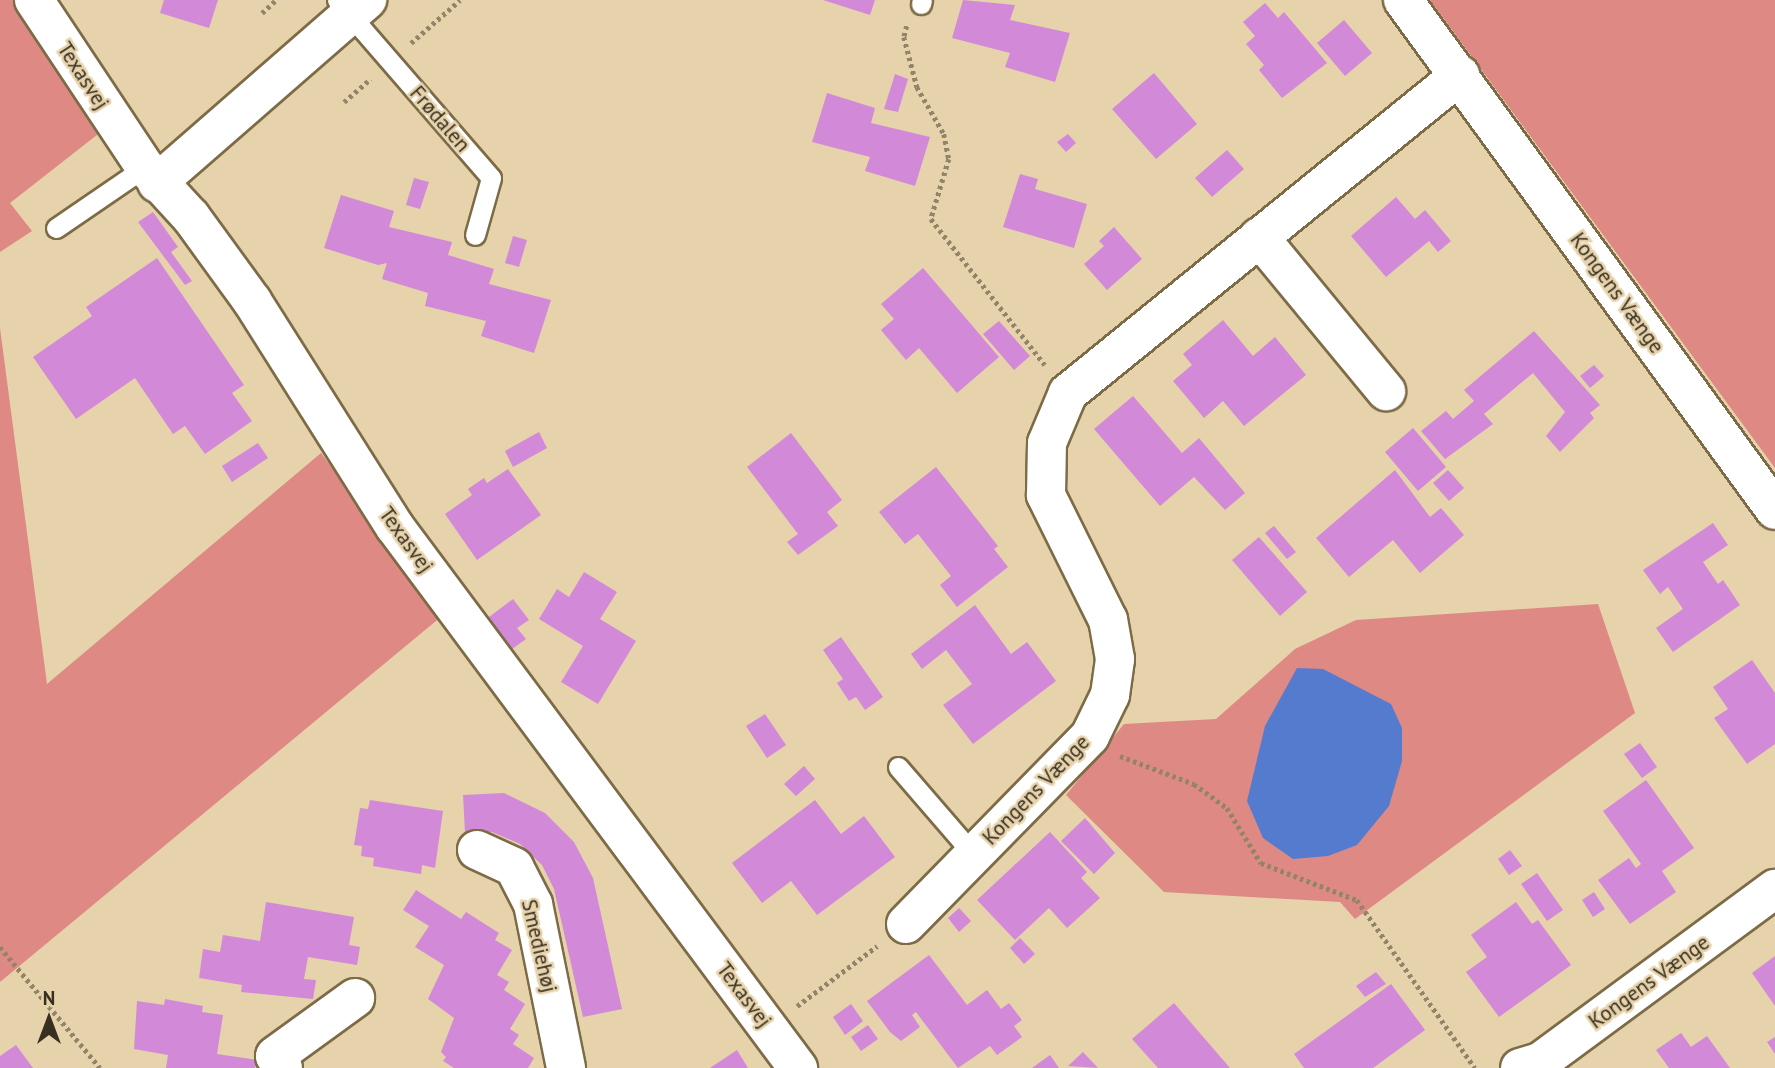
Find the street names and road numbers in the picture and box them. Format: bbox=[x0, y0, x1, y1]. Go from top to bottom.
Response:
street label: Texasvej bbox=[52, 38, 114, 114]
street label: Frødalen bbox=[404, 81, 476, 157]
street label: Kongens Vænge bbox=[1565, 228, 1669, 358]
street label: Texasvej bbox=[374, 502, 438, 578]
street label: Kongens Vænge bbox=[977, 730, 1095, 850]
street label: Smediehøj bbox=[516, 897, 562, 995]
street label: Kongens Vænge bbox=[1584, 930, 1714, 1034]
street label: Texasvej bbox=[711, 957, 777, 1033]

